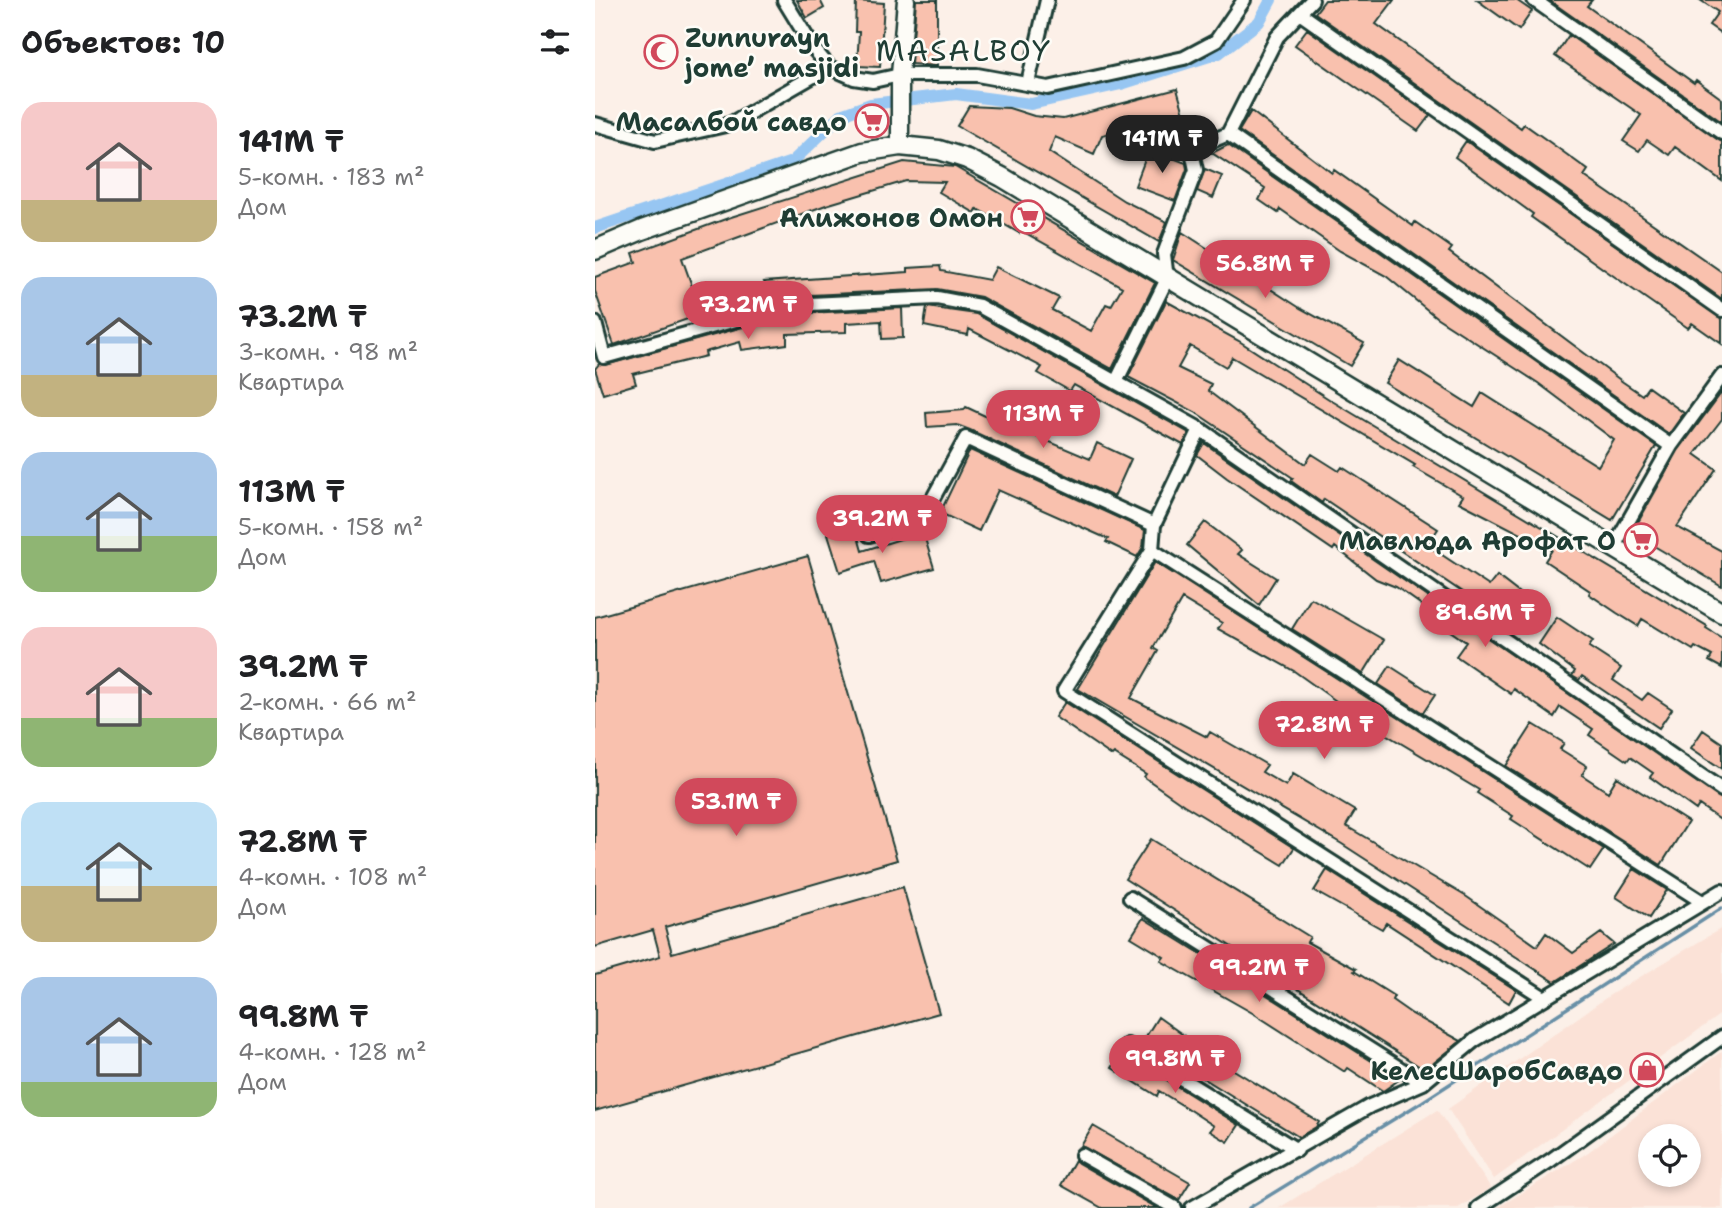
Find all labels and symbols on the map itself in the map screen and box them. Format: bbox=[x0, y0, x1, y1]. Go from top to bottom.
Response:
place label: Zunnurayn jome’ masjidi bbox=[684, 20, 859, 85]
district label: MASALBOY bbox=[876, 30, 1052, 71]
mosque icon: Zunnurayn jome’ masjidi bbox=[642, 33, 680, 71]
supermarket icon: Масалбой савдо bbox=[853, 102, 891, 140]
place label: Масалбой савдо bbox=[615, 104, 847, 139]
pin: 141M ₸ bbox=[1105, 116, 1219, 175]
supermarket icon: Алижонов Омон bbox=[1009, 198, 1047, 236]
place label: Алижонов Омон bbox=[779, 200, 1003, 235]
pin: 56.8M ₸ bbox=[1200, 240, 1330, 300]
pin: 73.2M ₸ bbox=[683, 282, 813, 341]
pin: 113M ₸ bbox=[986, 391, 1100, 450]
pin: 39.2M ₸ bbox=[817, 496, 947, 555]
supermarket icon: Мавлюда Арофат О bbox=[1622, 521, 1660, 559]
place label: Мавлюда Арофат О bbox=[1339, 523, 1616, 558]
pin: 89.6M ₸ bbox=[1420, 590, 1550, 649]
pin: 72.8M ₸ bbox=[1259, 702, 1389, 761]
pin: 53.1M ₸ bbox=[671, 778, 801, 838]
pin: 99.2M ₸ bbox=[1194, 944, 1324, 1004]
pin: 99.8M ₸ bbox=[1110, 1036, 1240, 1095]
shop icon: КелесШаробСавдо bbox=[1628, 1051, 1666, 1089]
place label: КелесШаробСавдо bbox=[1371, 1053, 1623, 1088]

